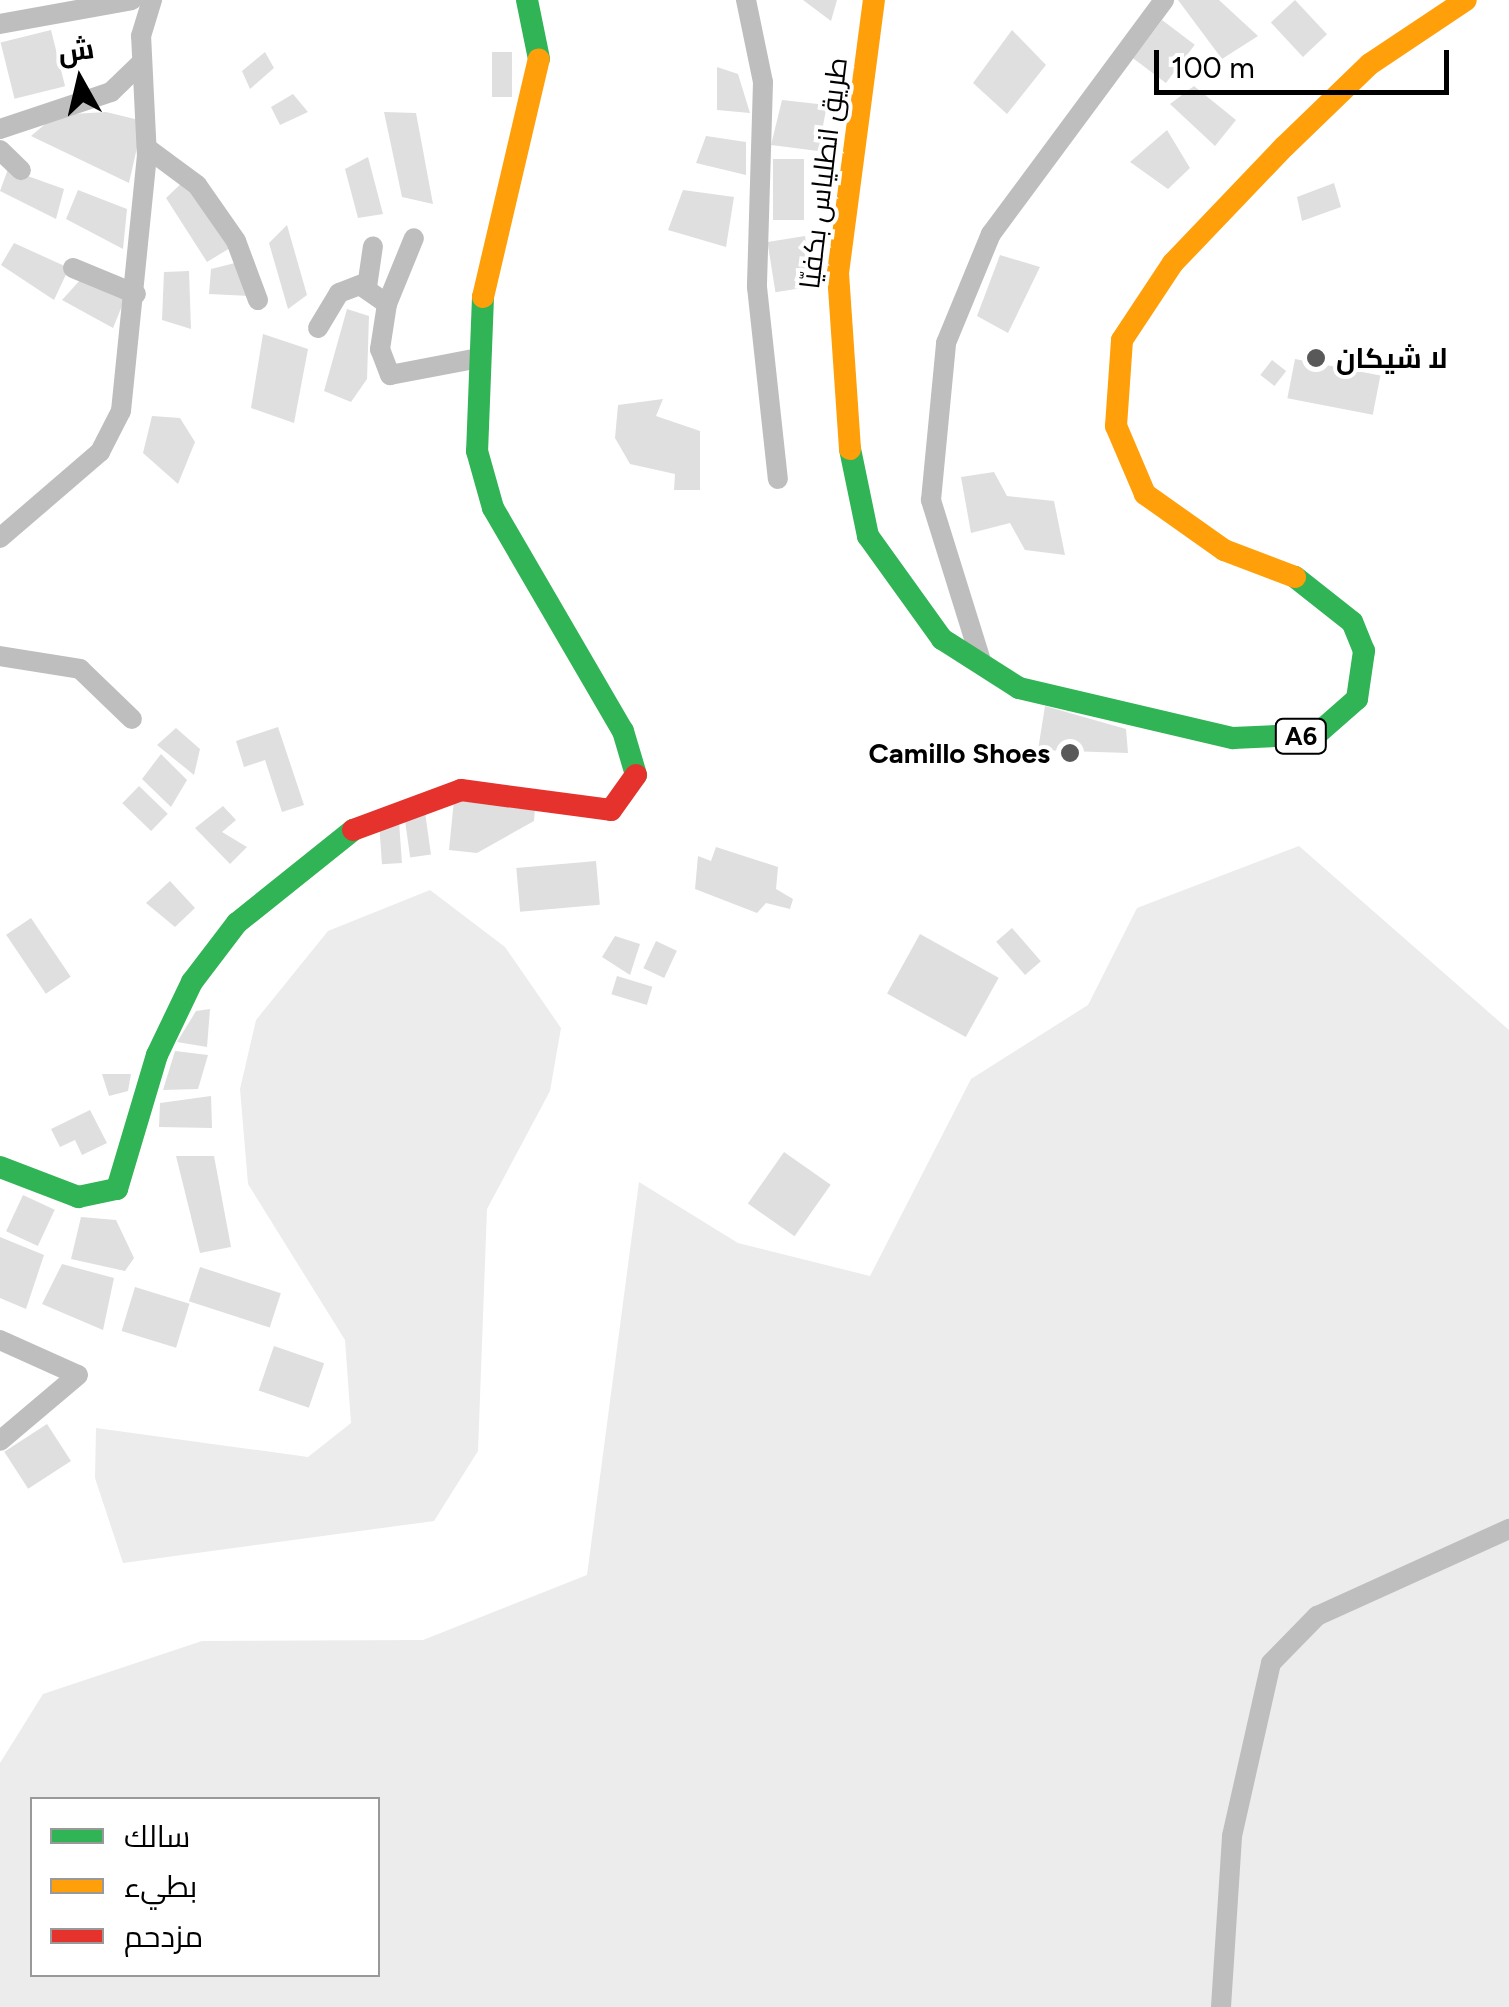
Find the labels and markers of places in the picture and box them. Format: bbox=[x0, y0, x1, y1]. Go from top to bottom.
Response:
place label: لا شيكان bbox=[1336, 341, 1448, 375]
marker: لا شيكان bbox=[1305, 347, 1327, 369]
place label: Camillo Shoes bbox=[869, 736, 1050, 770]
marker: Camillo Shoes bbox=[1059, 742, 1081, 764]

